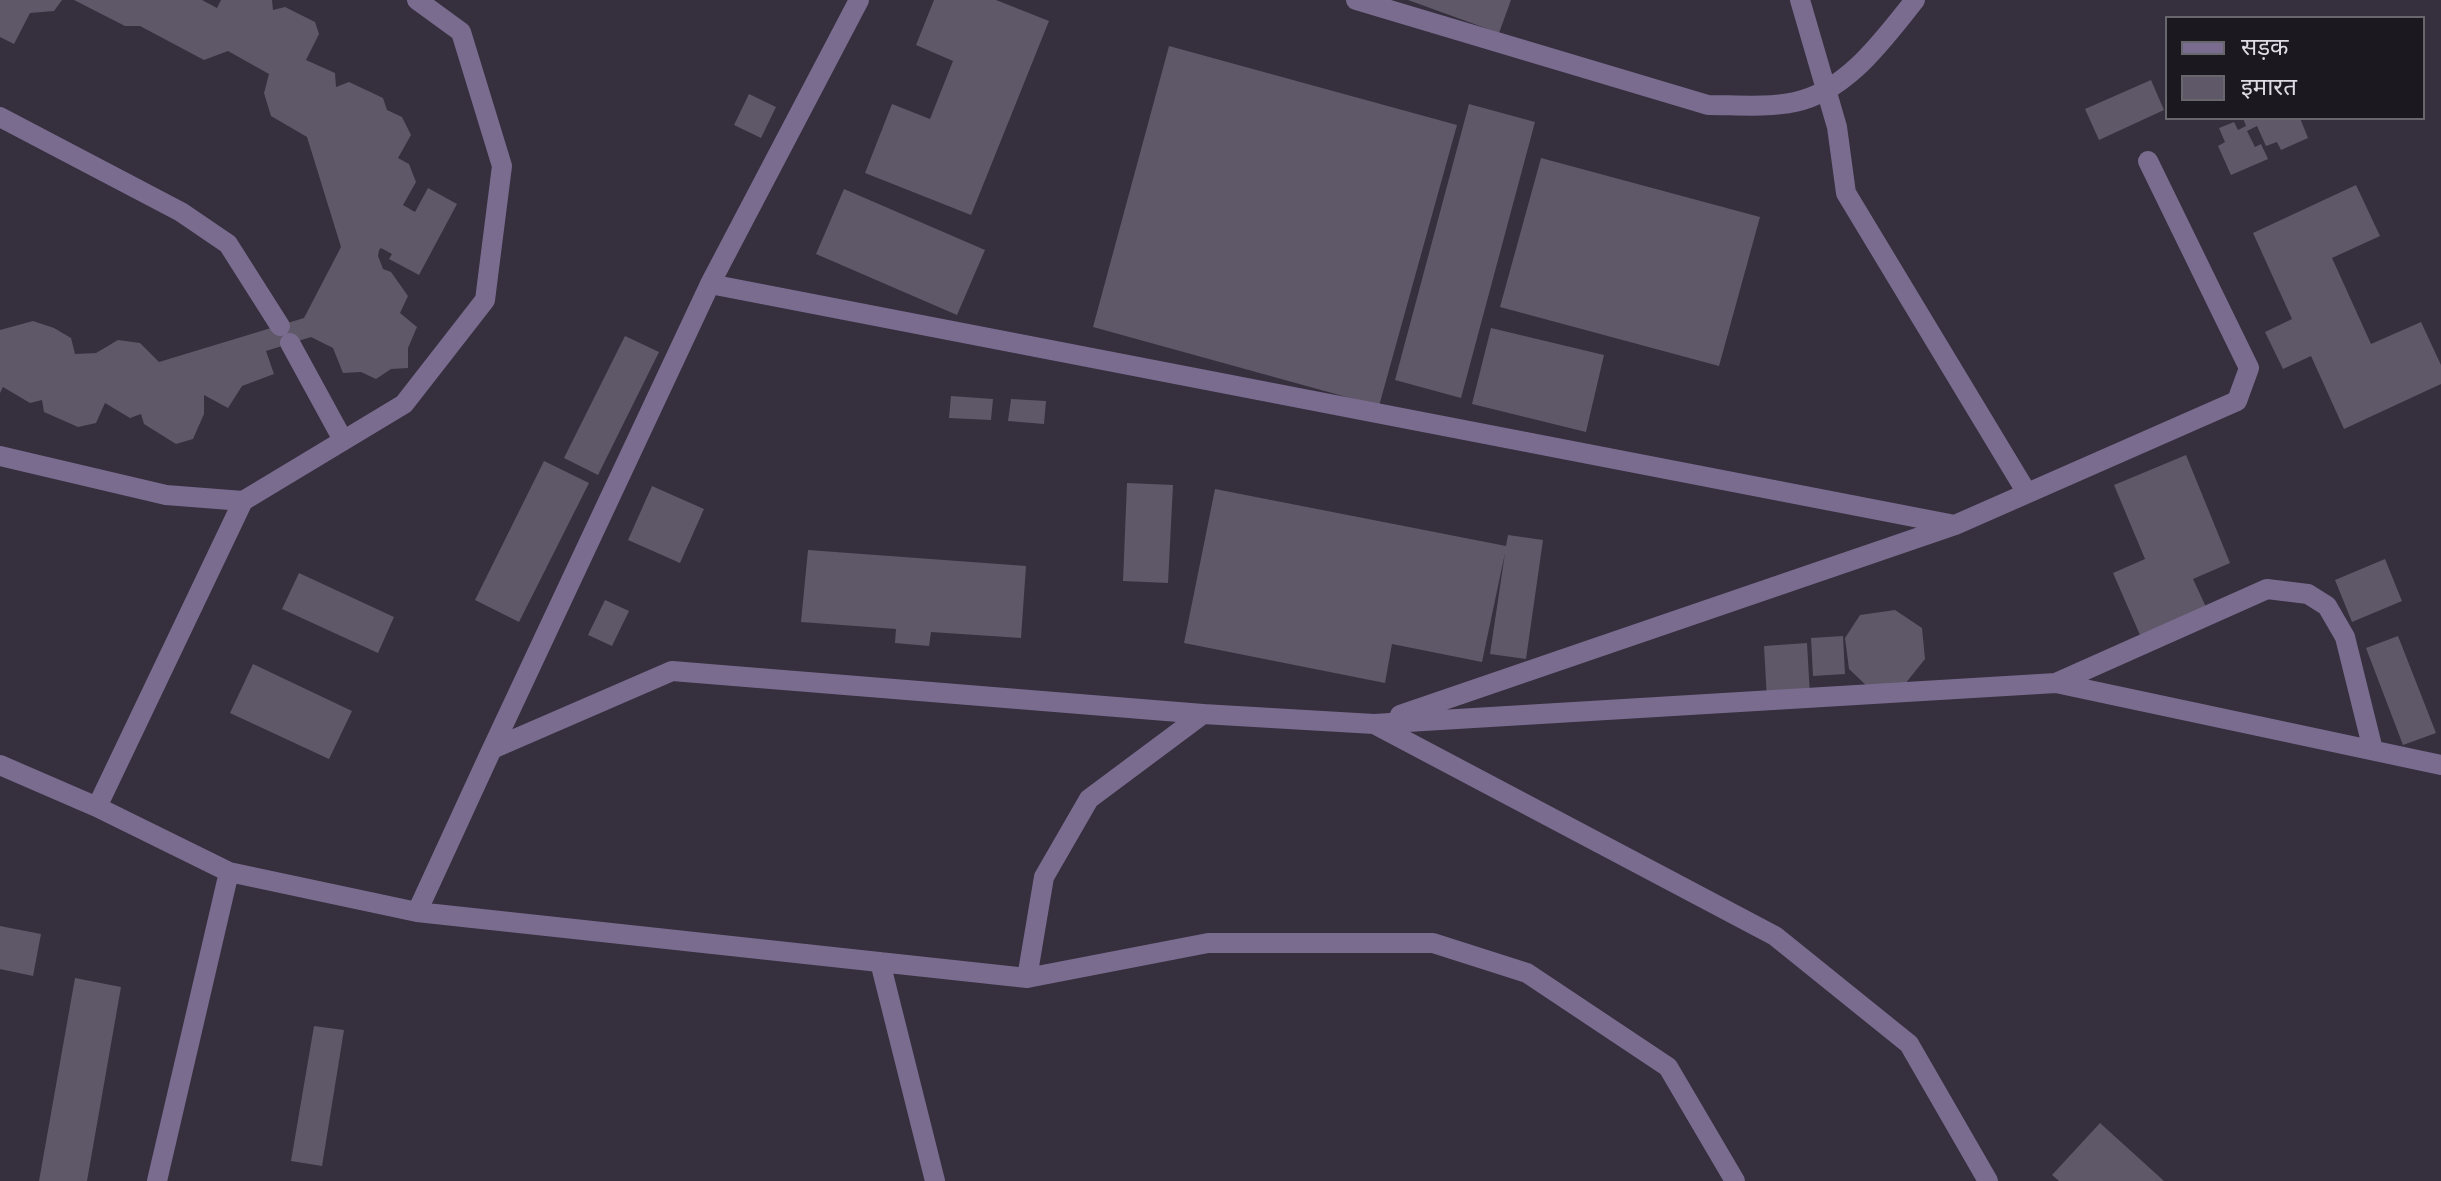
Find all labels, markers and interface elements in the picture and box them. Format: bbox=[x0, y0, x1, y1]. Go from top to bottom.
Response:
legend bbox=[2165, 16, 2425, 120]
text: सड़क bbox=[2241, 32, 2289, 62]
text: इमारत bbox=[2241, 72, 2297, 102]

